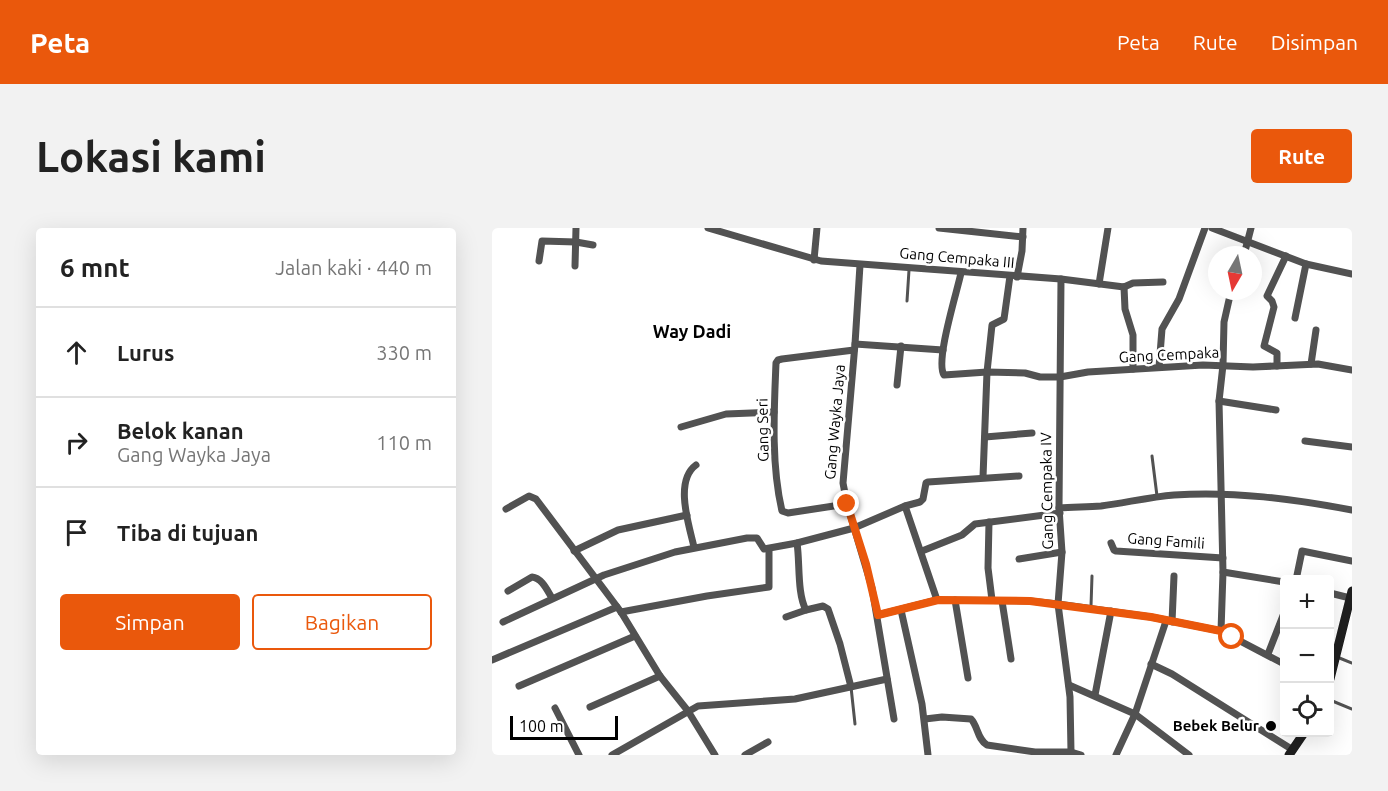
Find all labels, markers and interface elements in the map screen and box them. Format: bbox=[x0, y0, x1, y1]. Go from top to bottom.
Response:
text: Peta bbox=[30, 27, 90, 58]
text: Peta bbox=[1117, 30, 1160, 54]
text: Rute bbox=[1193, 30, 1238, 54]
text: Disimpan bbox=[1271, 30, 1358, 54]
button: Rute bbox=[1251, 129, 1352, 183]
text: Lokasi kami bbox=[36, 133, 266, 180]
street label: Gang Cempaka III bbox=[899, 244, 1015, 271]
north arrow bbox=[1208, 246, 1262, 300]
text: 6 mnt bbox=[60, 253, 130, 282]
text: Jalan kaki · 440 m bbox=[275, 256, 432, 279]
district label: Way Dadi bbox=[653, 321, 731, 341]
icon: ahead bbox=[60, 336, 93, 369]
text: Lurus bbox=[117, 340, 174, 365]
text: 330 m bbox=[376, 341, 432, 364]
street label: Gang Cempaka bbox=[1118, 343, 1220, 366]
street label: Gang Wayka Jaya bbox=[821, 364, 848, 480]
street label: Gang Seri bbox=[753, 398, 772, 462]
text: Belok kanan bbox=[117, 418, 244, 443]
icon: right bbox=[60, 426, 93, 459]
text: 110 m bbox=[376, 431, 432, 454]
street label: Gang Cempaka IV bbox=[1037, 432, 1056, 550]
text: Gang Wayka Jaya bbox=[117, 443, 271, 466]
route end bbox=[833, 490, 859, 516]
icon: arrive bbox=[60, 516, 93, 549]
text: Tiba di tujuan bbox=[117, 520, 258, 545]
street label: Gang Famili bbox=[1127, 529, 1205, 552]
map controls bbox=[1280, 575, 1334, 737]
button: + bbox=[1280, 575, 1334, 629]
button: Simpan bbox=[60, 594, 240, 650]
button: Bagikan bbox=[252, 594, 432, 650]
route start bbox=[1218, 623, 1244, 649]
button: − bbox=[1280, 629, 1334, 683]
button: locate bbox=[1280, 683, 1334, 737]
scale bar bbox=[510, 713, 618, 741]
text: 100 m bbox=[519, 717, 564, 735]
place label: Bebek Belur bbox=[1173, 717, 1260, 734]
marker: Bebek Belur bbox=[1264, 719, 1278, 733]

